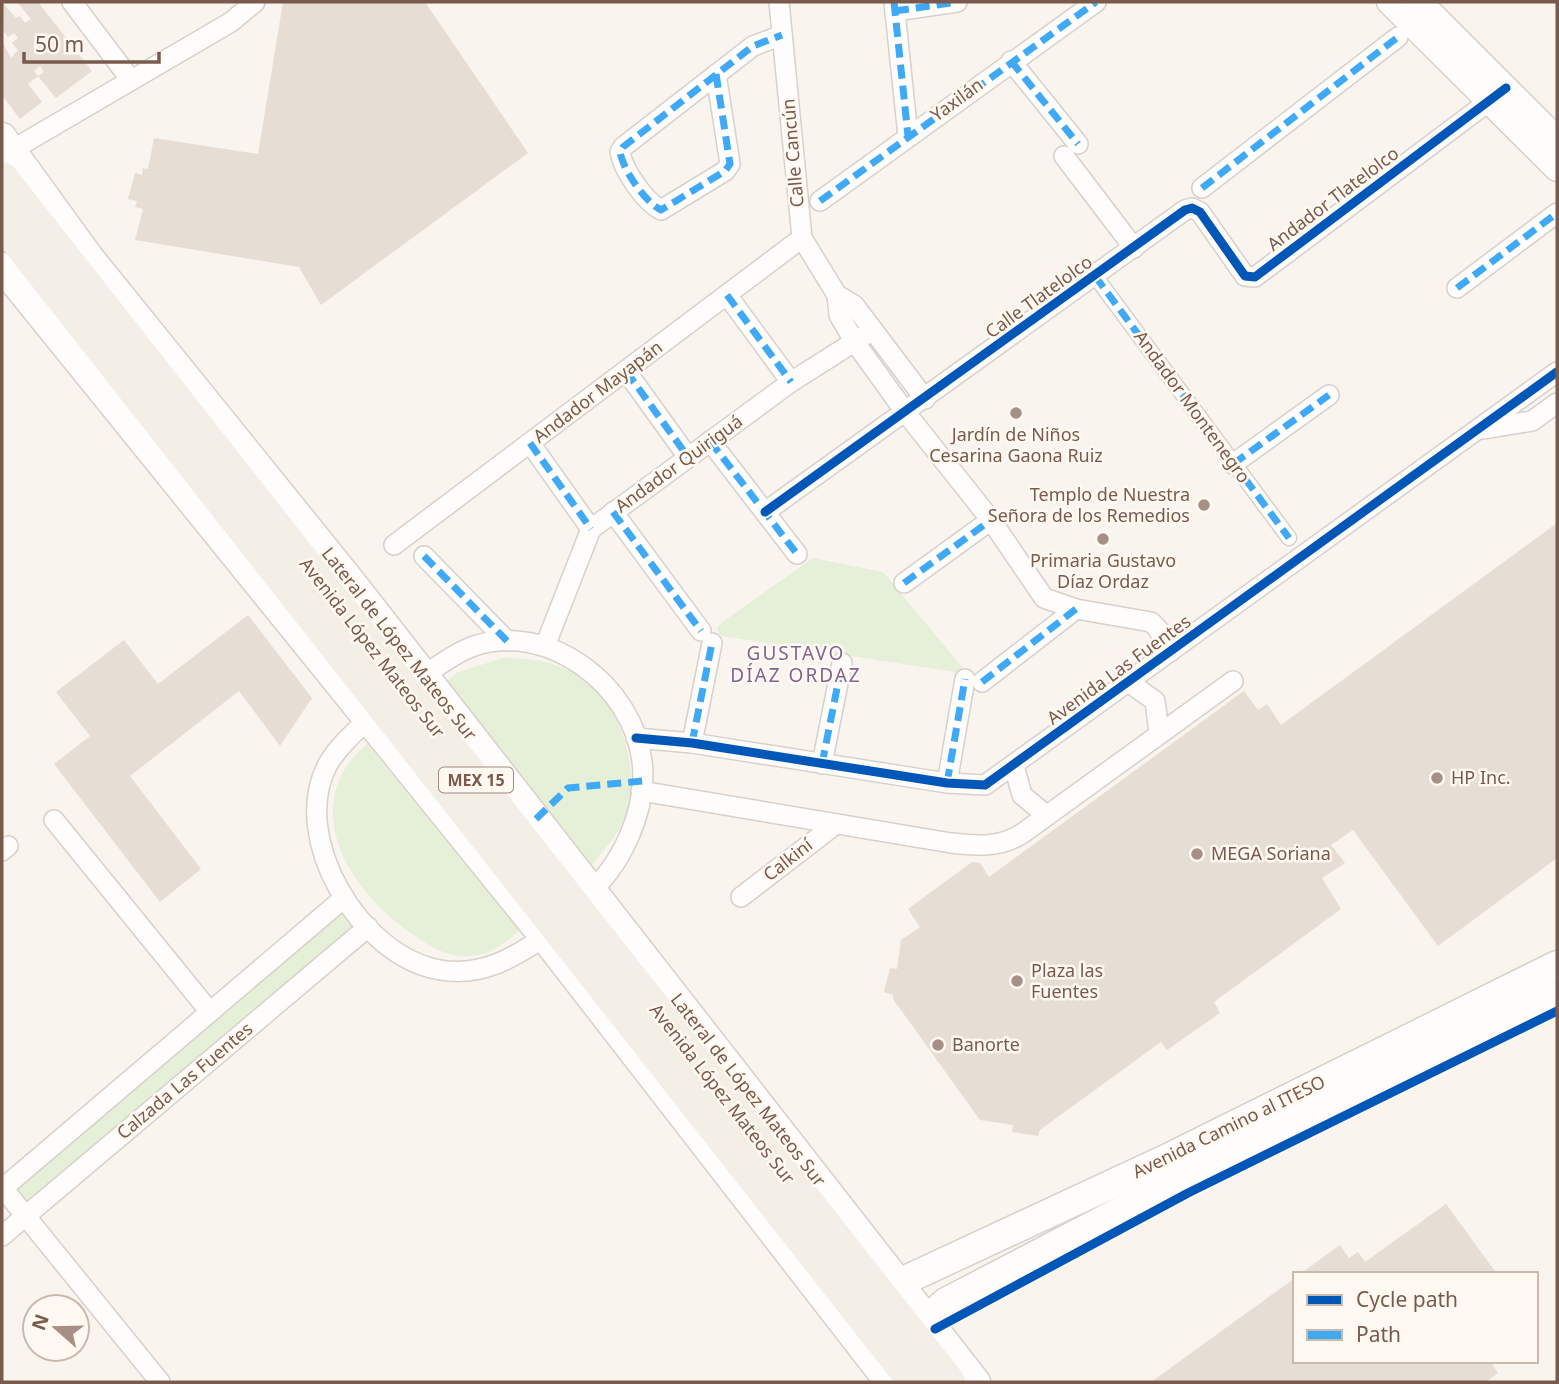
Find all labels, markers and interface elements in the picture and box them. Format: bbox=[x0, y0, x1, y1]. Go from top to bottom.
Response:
scale bar bbox=[24, 21, 159, 65]
text: 50 m bbox=[35, 30, 84, 58]
street label: Yaxilán bbox=[925, 72, 988, 126]
street label: Calle Cancún bbox=[775, 98, 809, 208]
street label: Andador Tlatelolco bbox=[1262, 141, 1403, 256]
street label: Calle Tlatelolco bbox=[980, 249, 1097, 343]
street label: Andador Montenegro bbox=[1129, 325, 1256, 488]
street label: Andador Mayapán bbox=[528, 335, 667, 448]
marker: Jardín de Niños Cesarina Gaona Ruiz bbox=[1008, 405, 1024, 421]
street label: Andador Quiriguá bbox=[610, 409, 747, 518]
place label: Jardín de Niños Cesarina Gaona Ruiz bbox=[929, 422, 1103, 467]
place label: Templo de Nuestra Señora de los Remedios bbox=[988, 482, 1190, 527]
marker: Templo de Nuestra Señora de los Remedios bbox=[1196, 497, 1212, 513]
marker: Primaria Gustavo Díaz Ordaz bbox=[1095, 531, 1111, 547]
street label: Lateral de López Mateos Sur bbox=[317, 542, 483, 745]
place label: Primaria Gustavo Díaz Ordaz bbox=[1030, 548, 1176, 593]
street label: Avenida López Mateos Sur bbox=[295, 552, 451, 743]
street label: Avenida Las Fuentes bbox=[1042, 609, 1195, 730]
district label: GUSTAVO DÍAZ ORDAZ bbox=[730, 640, 862, 688]
place label: HP Inc. bbox=[1451, 765, 1511, 789]
road number: MEX 15 bbox=[439, 768, 513, 792]
marker: HP Inc. bbox=[1429, 770, 1445, 786]
street label: Calkiní bbox=[758, 832, 817, 886]
place label: MEGA Soriana bbox=[1211, 841, 1331, 865]
marker: MEGA Soriana bbox=[1189, 846, 1205, 862]
place label: Plaza las Fuentes bbox=[1031, 958, 1103, 1003]
marker: Plaza las Fuentes bbox=[1009, 973, 1025, 989]
street label: Lateral de López Mateos Sur bbox=[666, 988, 832, 1191]
street label: Avenida López Mateos Sur bbox=[645, 998, 801, 1189]
street label: Calzada Las Fuentes bbox=[111, 1016, 257, 1144]
place label: Banorte bbox=[952, 1032, 1020, 1056]
marker: Banorte bbox=[930, 1037, 946, 1053]
street label: Avenida Camino al ITESO bbox=[1128, 1069, 1329, 1183]
legend bbox=[1293, 1272, 1538, 1363]
text: Cycle path bbox=[1356, 1285, 1458, 1313]
north arrow bbox=[21, 1293, 91, 1363]
text: N bbox=[25, 1310, 55, 1334]
text: Path bbox=[1356, 1320, 1401, 1348]

